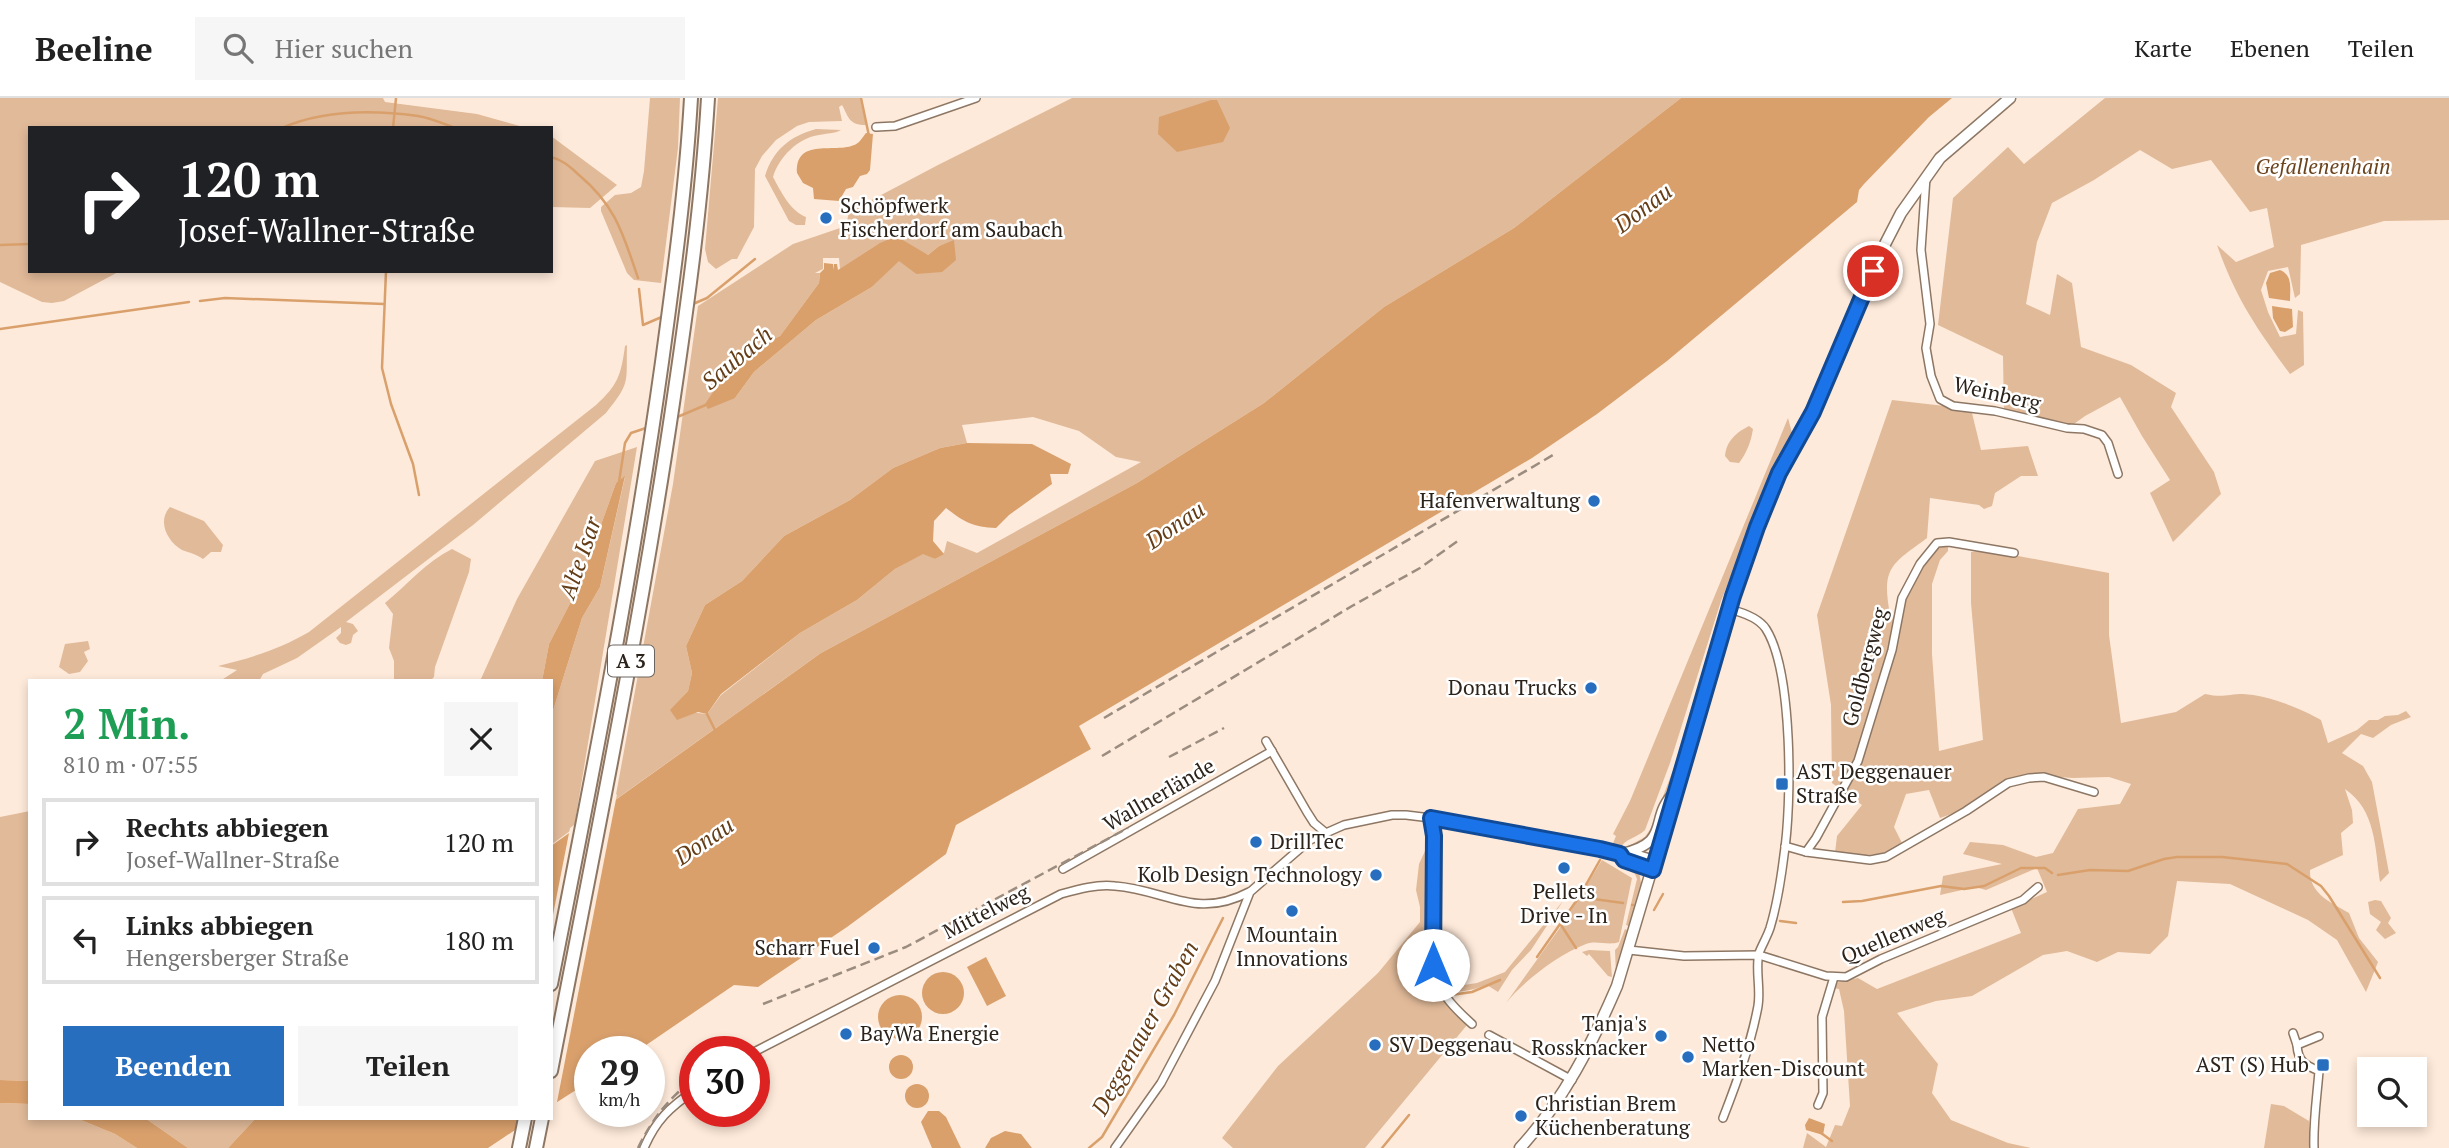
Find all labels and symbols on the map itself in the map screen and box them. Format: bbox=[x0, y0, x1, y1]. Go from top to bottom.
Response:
park label: Gefallenenhain bbox=[2255, 152, 2391, 180]
water label: Donau bbox=[1606, 176, 1678, 240]
place label: Schöpfwerk Fischerdorf am Saubach bbox=[840, 191, 1063, 243]
marker: Schöpfwerk Fischerdorf am Saubach bbox=[818, 210, 834, 226]
pin bbox=[1843, 241, 1903, 301]
water label: Saubach bbox=[695, 319, 779, 396]
street label: Weinberg bbox=[1951, 369, 2045, 417]
place label: Hafenverwaltung bbox=[1420, 486, 1581, 514]
water label: Donau bbox=[1138, 493, 1210, 556]
marker: Hafenverwaltung bbox=[1586, 493, 1602, 509]
water label: Alte Isar bbox=[550, 512, 608, 605]
street label: Goldbergweg bbox=[1835, 603, 1894, 729]
road number: A 3 bbox=[608, 646, 654, 676]
place label: Donau Trucks bbox=[1448, 673, 1577, 701]
marker: Donau Trucks bbox=[1583, 680, 1599, 696]
street label: Wallnerlände bbox=[1098, 751, 1219, 837]
place label: AST Deggenauer Straße bbox=[1796, 757, 1952, 809]
marker: AST Deggenauer Straße bbox=[1774, 776, 1790, 792]
water label: Donau bbox=[667, 809, 739, 872]
place label: DrillTec bbox=[1270, 827, 1344, 855]
marker: DrillTec bbox=[1248, 834, 1264, 850]
place label: Kolb Design Technology bbox=[1137, 860, 1362, 888]
marker: Pellets Drive - In bbox=[1556, 860, 1572, 876]
marker: Kolb Design Technology bbox=[1368, 867, 1384, 883]
street label: Mittelweg bbox=[937, 877, 1034, 945]
place label: Pellets Drive - In bbox=[1520, 877, 1608, 929]
street label: Quellenweg bbox=[1836, 900, 1950, 970]
marker: Mountain Innovations bbox=[1284, 903, 1300, 919]
place label: Mountain Innovations bbox=[1236, 920, 1348, 972]
position arrow bbox=[1396, 928, 1470, 1002]
place label: Scharr Fuel bbox=[754, 933, 860, 961]
water label: Deggenauer Graben bbox=[1083, 935, 1205, 1121]
marker: Scharr Fuel bbox=[866, 940, 882, 956]
place label: Tanja's Rossknacker bbox=[1531, 1009, 1647, 1061]
place label: BayWa Energie bbox=[860, 1019, 999, 1047]
marker: BayWa Energie bbox=[838, 1026, 854, 1042]
marker: Tanja's Rossknacker bbox=[1653, 1028, 1669, 1044]
place label: SV Deggenau bbox=[1389, 1030, 1512, 1058]
place label: Netto Marken-Discount bbox=[1702, 1030, 1865, 1082]
speed limit sign: 30 bbox=[679, 1036, 770, 1127]
marker: SV Deggenau bbox=[1367, 1037, 1383, 1053]
marker: Netto Marken-Discount bbox=[1680, 1049, 1696, 1065]
place label: AST (S) Hub bbox=[2196, 1050, 2309, 1078]
marker: AST (S) Hub bbox=[2315, 1057, 2331, 1073]
place label: Christian Brem Küchenberatung bbox=[1535, 1089, 1691, 1141]
marker: Christian Brem Küchenberatung bbox=[1513, 1108, 1529, 1124]

